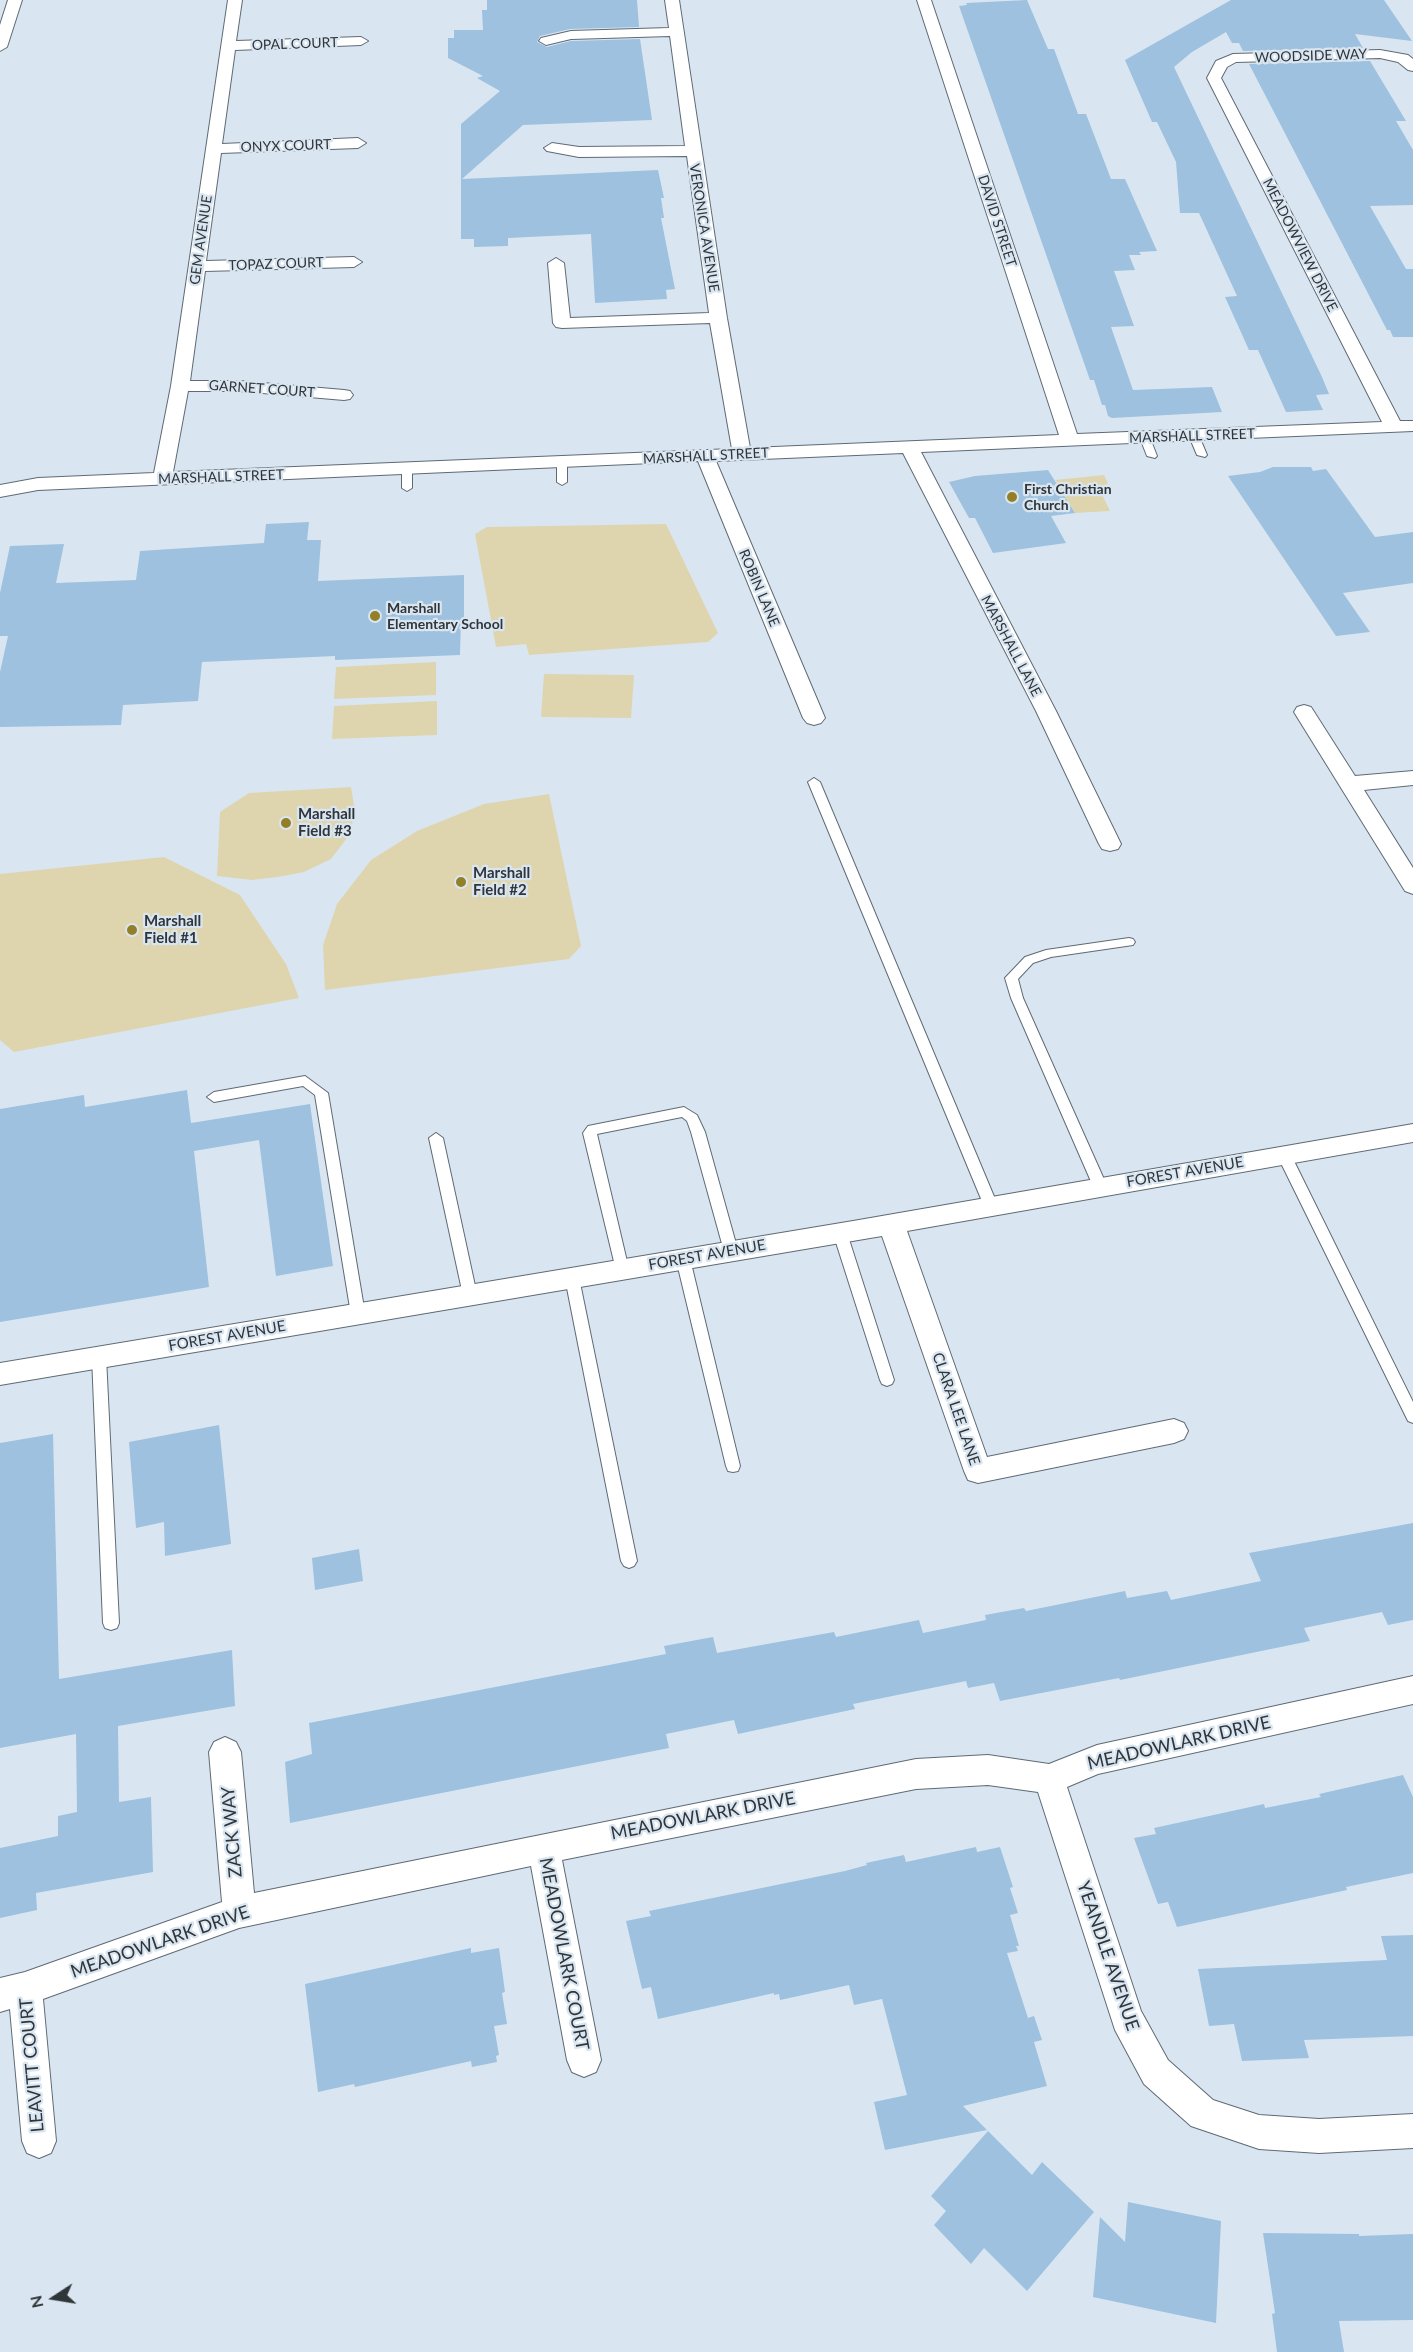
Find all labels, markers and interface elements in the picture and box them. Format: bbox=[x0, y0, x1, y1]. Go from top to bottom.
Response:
street label: OPAL COURT bbox=[251, 34, 339, 54]
street label: WOODSIDE WAY bbox=[1255, 46, 1367, 66]
street label: ONYX COURT bbox=[240, 136, 332, 156]
street label: VERONICA AVENUE bbox=[686, 163, 722, 293]
street label: DAVID STREET bbox=[974, 173, 1020, 269]
street label: MEADOWVIEW DRIVE bbox=[1259, 176, 1341, 314]
street label: GEM AVENUE bbox=[186, 194, 216, 286]
street label: TOPAZ COURT bbox=[228, 254, 324, 274]
street label: GARNET COURT bbox=[208, 377, 316, 401]
street label: MARSHALL STREET bbox=[1129, 425, 1255, 447]
street label: MARSHALL STREET bbox=[643, 444, 769, 468]
street label: MARSHALL STREET bbox=[158, 466, 284, 488]
place label: First Christian Church bbox=[1024, 481, 1112, 514]
marker: First Christian Church bbox=[1005, 490, 1019, 504]
street label: ROBIN LANE bbox=[735, 547, 783, 629]
street label: MARSHALL LANE bbox=[977, 592, 1045, 700]
place label: Marshall Elementary School bbox=[387, 600, 503, 632]
marker: Marshall Elementary School bbox=[368, 609, 382, 623]
place label: Marshall Field #3 bbox=[298, 805, 355, 840]
marker: Marshall Field #3 bbox=[279, 816, 293, 830]
place label: Marshall Field #2 bbox=[473, 864, 530, 899]
marker: Marshall Field #2 bbox=[454, 875, 468, 889]
place label: Marshall Field #1 bbox=[144, 912, 201, 947]
marker: Marshall Field #1 bbox=[125, 923, 139, 937]
street label: FOREST AVENUE bbox=[1125, 1153, 1245, 1191]
street label: FOREST AVENUE bbox=[647, 1236, 767, 1274]
street label: FOREST AVENUE bbox=[167, 1317, 287, 1355]
street label: CLARA LEE LANE bbox=[928, 1350, 984, 1468]
street label: MEADOWLARK DRIVE bbox=[1085, 1711, 1273, 1775]
street label: ZACK WAY bbox=[217, 1786, 247, 1878]
street label: MEADOWLARK DRIVE bbox=[609, 1787, 797, 1845]
street label: MEADOWLARK COURT bbox=[535, 1856, 593, 2052]
street label: YEANDLE AVENUE bbox=[1072, 1878, 1144, 2034]
street label: MEADOWLARK DRIVE bbox=[68, 1901, 252, 1983]
street label: LEAVITT COURT bbox=[15, 1997, 49, 2133]
north arrow bbox=[24, 2268, 84, 2328]
text: N bbox=[25, 2294, 46, 2310]

